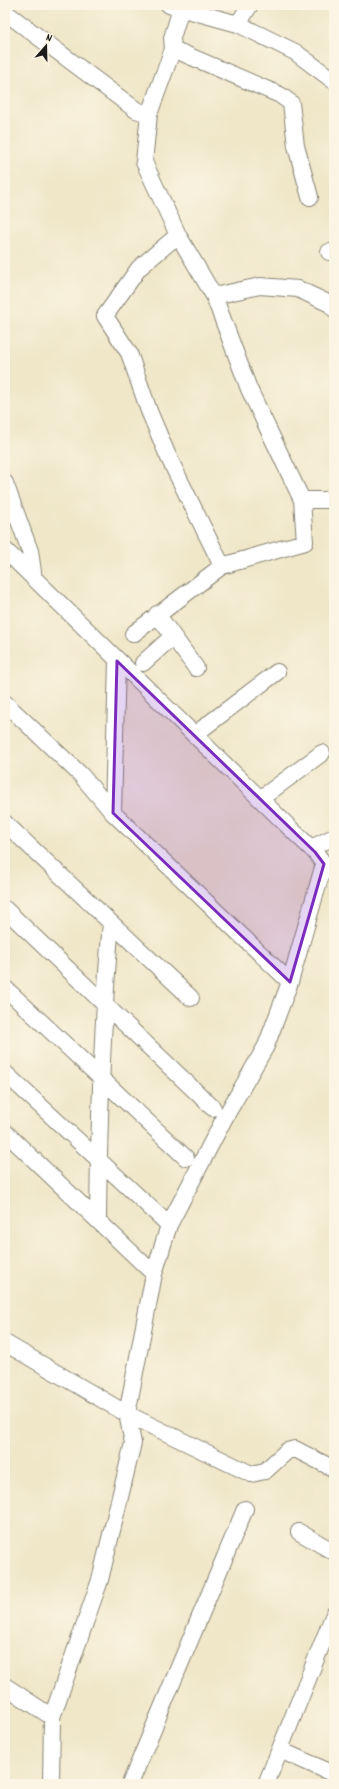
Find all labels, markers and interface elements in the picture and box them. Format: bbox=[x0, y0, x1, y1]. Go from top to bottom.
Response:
north arrow bbox=[26, 26, 66, 66]
text: N bbox=[43, 30, 55, 47]

